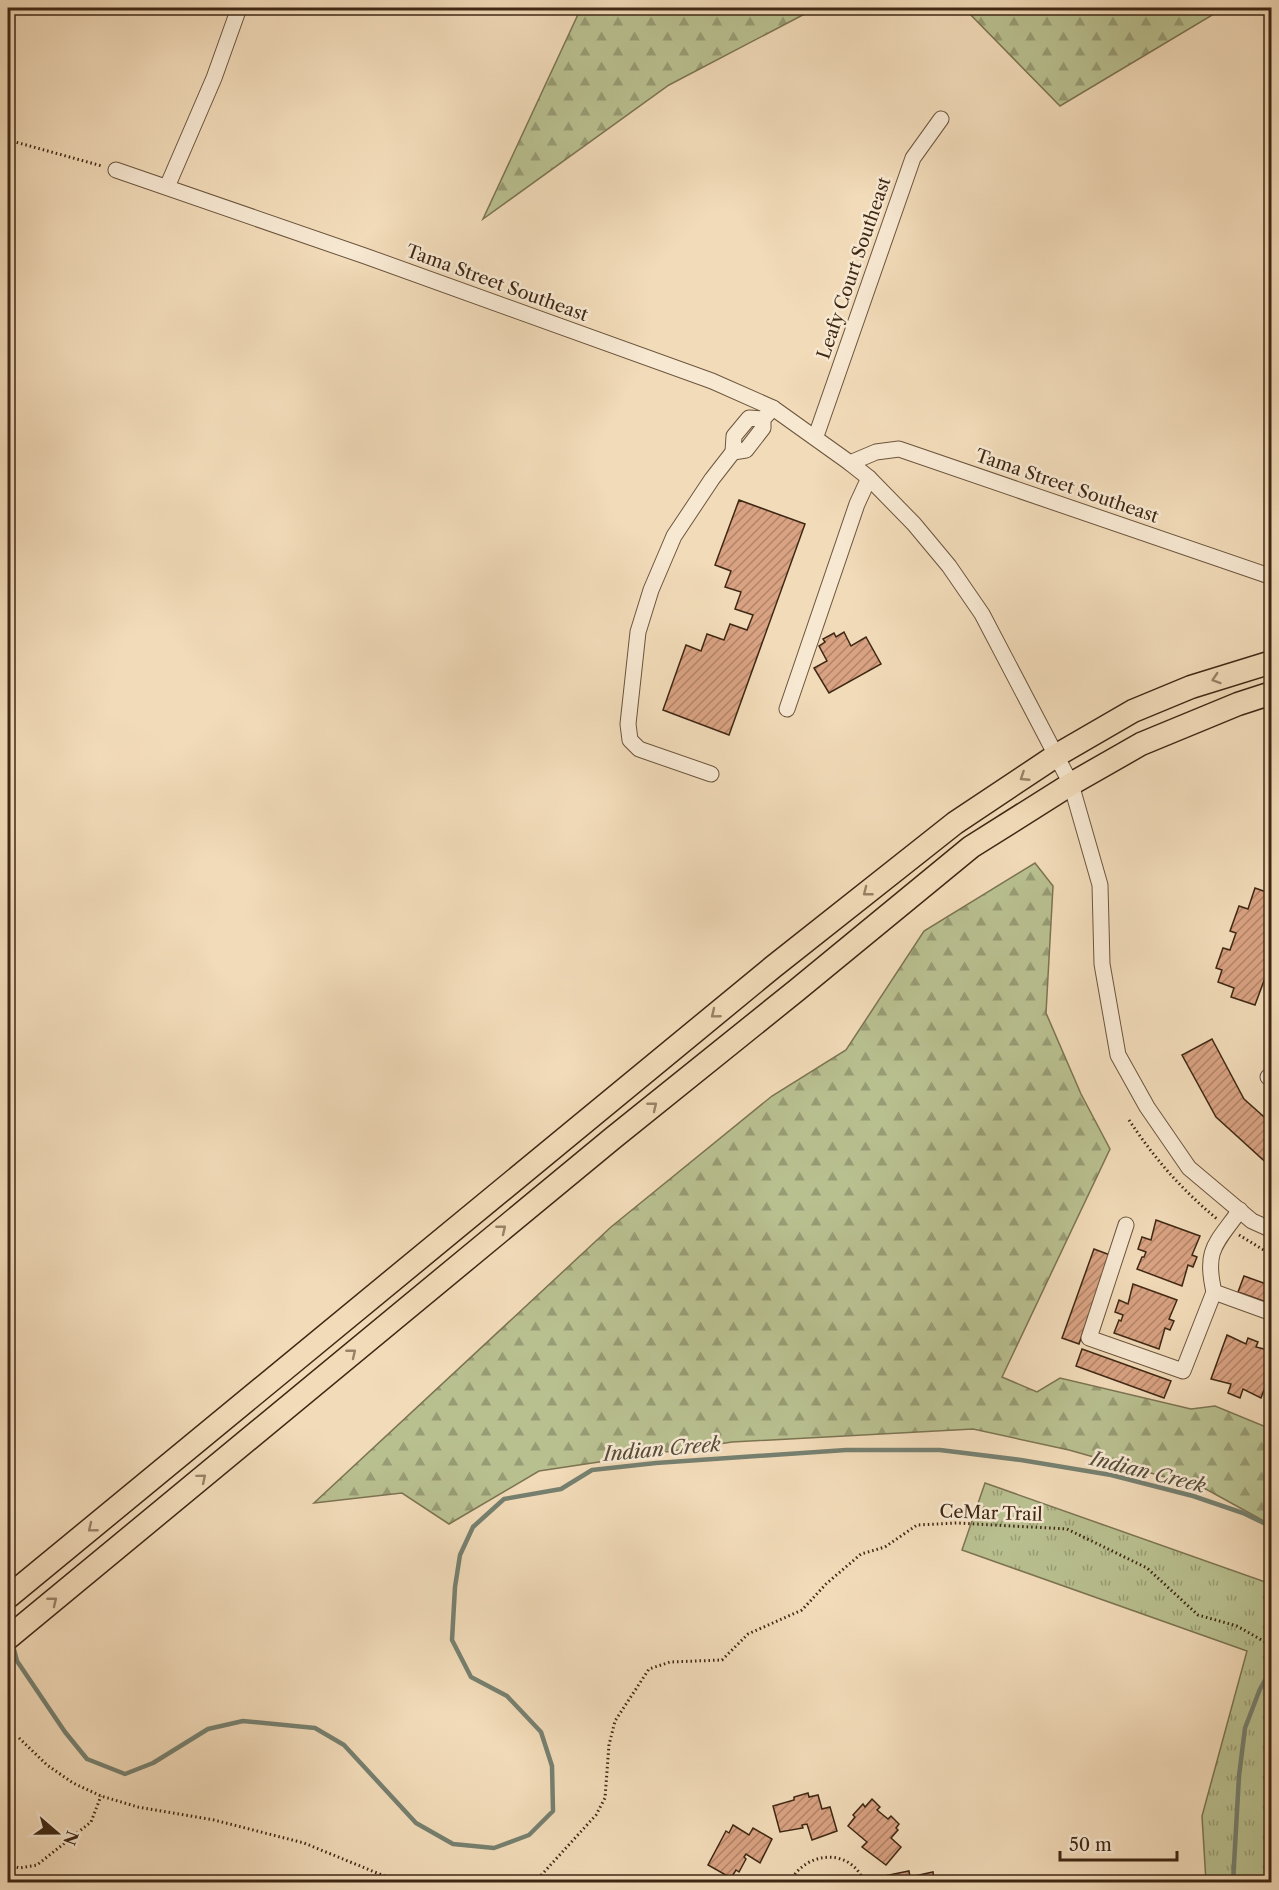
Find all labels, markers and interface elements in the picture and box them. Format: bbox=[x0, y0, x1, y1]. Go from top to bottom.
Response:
street label: Leafy Court Southeast bbox=[813, 174, 896, 362]
street label: Tama Street Southeast bbox=[403, 240, 592, 326]
street label: Tama Street Southeast bbox=[973, 444, 1162, 528]
one-way arrow bbox=[1211, 671, 1222, 684]
one-way arrow bbox=[1020, 770, 1031, 781]
one-way arrow bbox=[863, 885, 874, 896]
one-way arrow bbox=[711, 1007, 722, 1018]
one-way arrow bbox=[646, 1102, 657, 1113]
one-way arrow bbox=[495, 1226, 506, 1237]
one-way arrow bbox=[345, 1349, 356, 1360]
water label: Indian Creek bbox=[600, 1432, 722, 1466]
water label: Indian Creek bbox=[1086, 1446, 1209, 1498]
one-way arrow bbox=[195, 1475, 206, 1486]
street label: CeMar Trail bbox=[939, 1500, 1043, 1526]
one-way arrow bbox=[88, 1521, 99, 1532]
one-way arrow bbox=[46, 1597, 57, 1608]
north arrow bbox=[27, 1803, 87, 1863]
scale bar bbox=[1060, 1824, 1177, 1862]
text: N bbox=[59, 1828, 83, 1848]
text: 50 m bbox=[1069, 1834, 1112, 1856]

